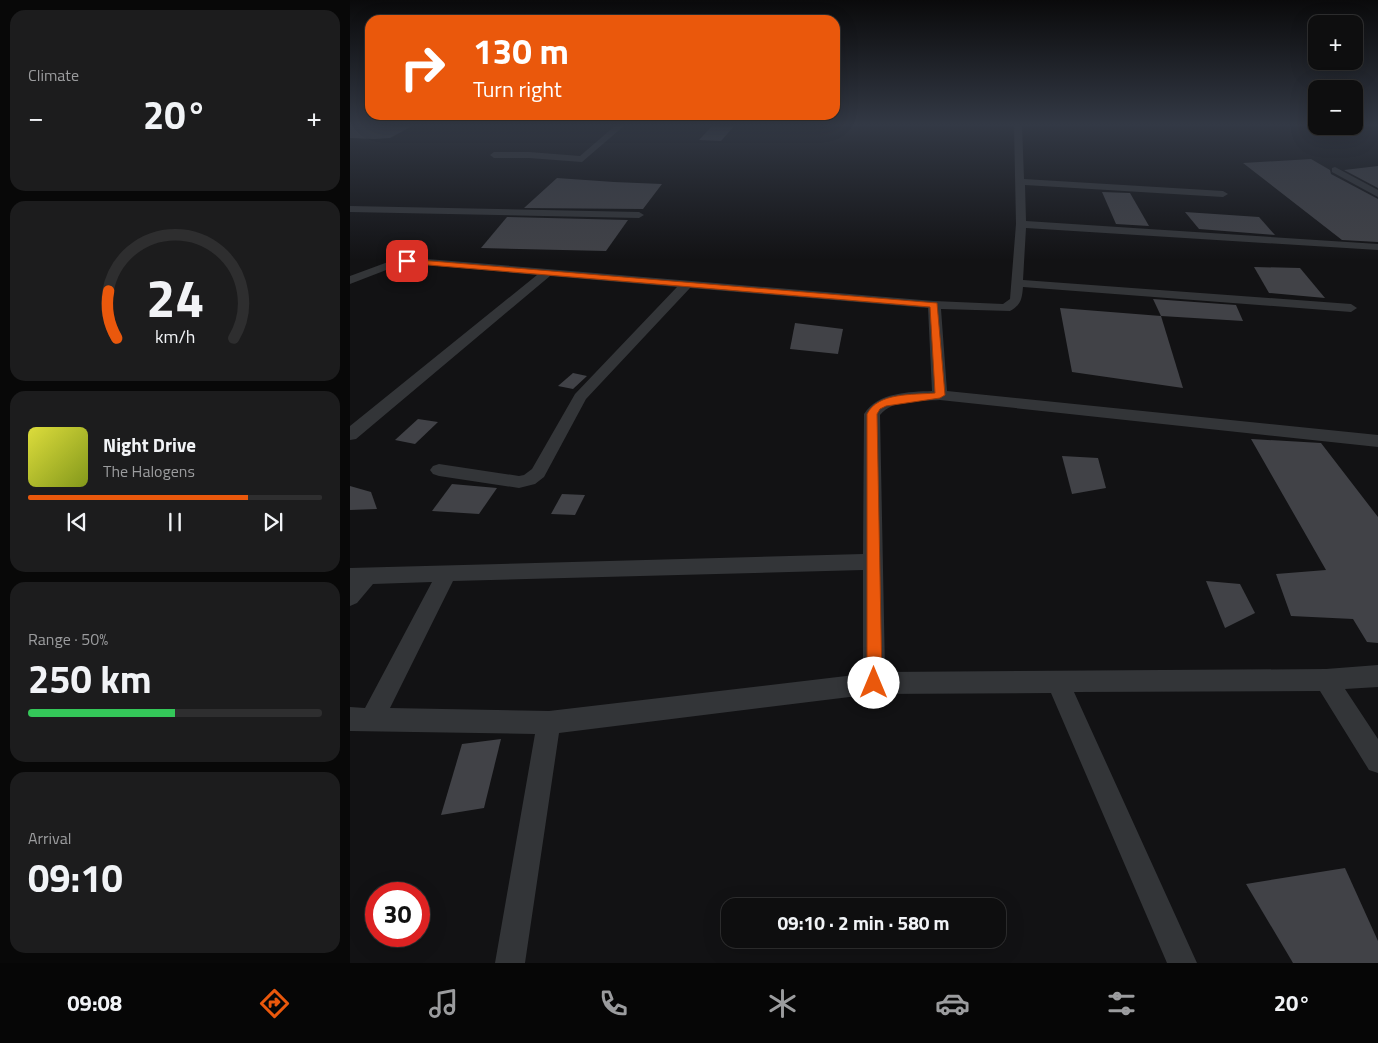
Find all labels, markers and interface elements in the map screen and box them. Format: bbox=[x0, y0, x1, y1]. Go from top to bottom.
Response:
map controls bbox=[1308, 15, 1363, 135]
button: + bbox=[1308, 15, 1363, 70]
text: 130 m bbox=[473, 24, 569, 78]
icon: right bbox=[390, 35, 455, 100]
text: Climate bbox=[28, 63, 79, 87]
text: Turn right bbox=[473, 72, 562, 106]
button: − bbox=[1308, 80, 1363, 135]
text: 20° bbox=[143, 86, 207, 144]
text: − bbox=[28, 95, 44, 138]
text: + bbox=[306, 95, 322, 138]
pin bbox=[386, 240, 428, 282]
icon: arrive bbox=[393, 247, 421, 275]
text: 24 bbox=[146, 258, 204, 337]
text: km/h bbox=[155, 323, 195, 350]
text: Night Drive bbox=[103, 430, 196, 459]
text: The Halogens bbox=[103, 459, 195, 483]
icon: previous bbox=[63, 508, 91, 536]
icon: pause bbox=[161, 508, 189, 536]
icon: next bbox=[259, 508, 287, 536]
text: Range · 50% bbox=[28, 627, 108, 651]
text: 250 km bbox=[28, 650, 152, 708]
position arrow bbox=[847, 656, 899, 708]
text: Arrival bbox=[28, 826, 71, 850]
text: 09:10 bbox=[28, 849, 123, 907]
speed limit sign: 30 bbox=[365, 882, 430, 947]
text: 09:10 · 2 min · 580 m bbox=[777, 908, 950, 937]
text: 09:08 bbox=[67, 986, 122, 1020]
icon: directions bbox=[257, 986, 292, 1021]
icon: music bbox=[426, 986, 461, 1021]
icon: phone bbox=[596, 986, 631, 1021]
icon: climate bbox=[765, 986, 800, 1021]
icon: car bbox=[935, 986, 970, 1021]
icon: filters bbox=[1104, 986, 1139, 1021]
text: 20° bbox=[1274, 986, 1311, 1020]

